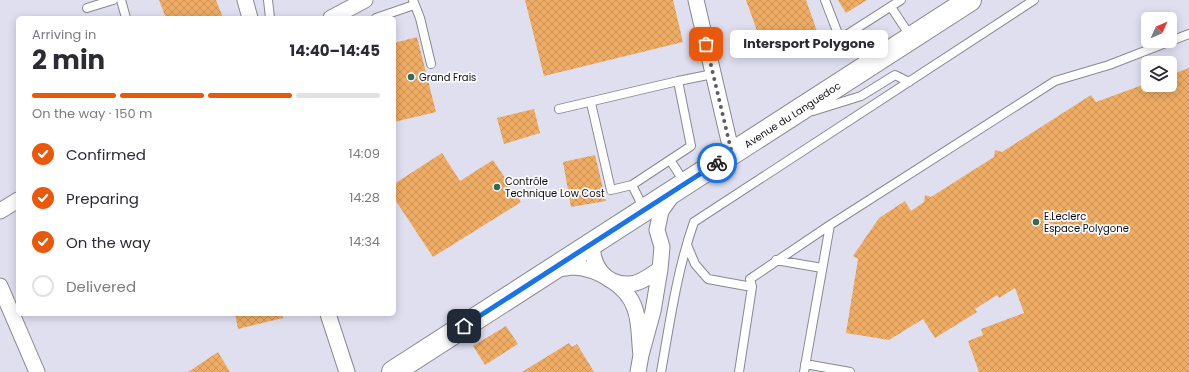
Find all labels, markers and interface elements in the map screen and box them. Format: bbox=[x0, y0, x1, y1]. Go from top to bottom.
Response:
north arrow bbox=[1141, 12, 1177, 48]
map controls bbox=[1141, 12, 1177, 92]
text: Arriving in bbox=[32, 25, 96, 44]
pin bbox=[689, 27, 723, 61]
callout: Intersport Polygone bbox=[730, 30, 888, 58]
icon: bag bbox=[695, 33, 717, 55]
text: Intersport Polygone bbox=[743, 34, 875, 53]
text: 14:40–14:45 bbox=[290, 40, 380, 61]
text: 2 min bbox=[32, 42, 105, 78]
button: layers bbox=[1141, 56, 1177, 92]
place label: Grand Frais bbox=[419, 70, 476, 85]
marker: Grand Frais bbox=[406, 72, 416, 82]
street label: Avenue du Languedoc bbox=[741, 78, 844, 152]
text: On the way · 150 m bbox=[32, 104, 152, 123]
icon: check bbox=[32, 143, 54, 165]
courier bbox=[697, 143, 737, 183]
text: Confirmed bbox=[66, 144, 146, 165]
text: 14:09 bbox=[349, 144, 380, 163]
icon: bike bbox=[706, 152, 728, 174]
place label: Contrôle Technique Low Cost bbox=[505, 174, 605, 201]
marker: Contrôle Technique Low Cost bbox=[492, 182, 502, 192]
icon: check bbox=[32, 187, 54, 209]
text: Preparing bbox=[66, 188, 139, 209]
text: 14:28 bbox=[349, 188, 380, 207]
place label: E.Leclerc Espace Polygone bbox=[1044, 209, 1129, 236]
marker: E.Leclerc Espace Polygone bbox=[1031, 217, 1041, 227]
icon: check bbox=[32, 231, 54, 253]
text: On the way bbox=[66, 232, 151, 253]
text: 14:34 bbox=[349, 232, 380, 251]
text: Delivered bbox=[66, 276, 136, 297]
pin bbox=[447, 309, 481, 343]
icon: home bbox=[453, 315, 475, 337]

